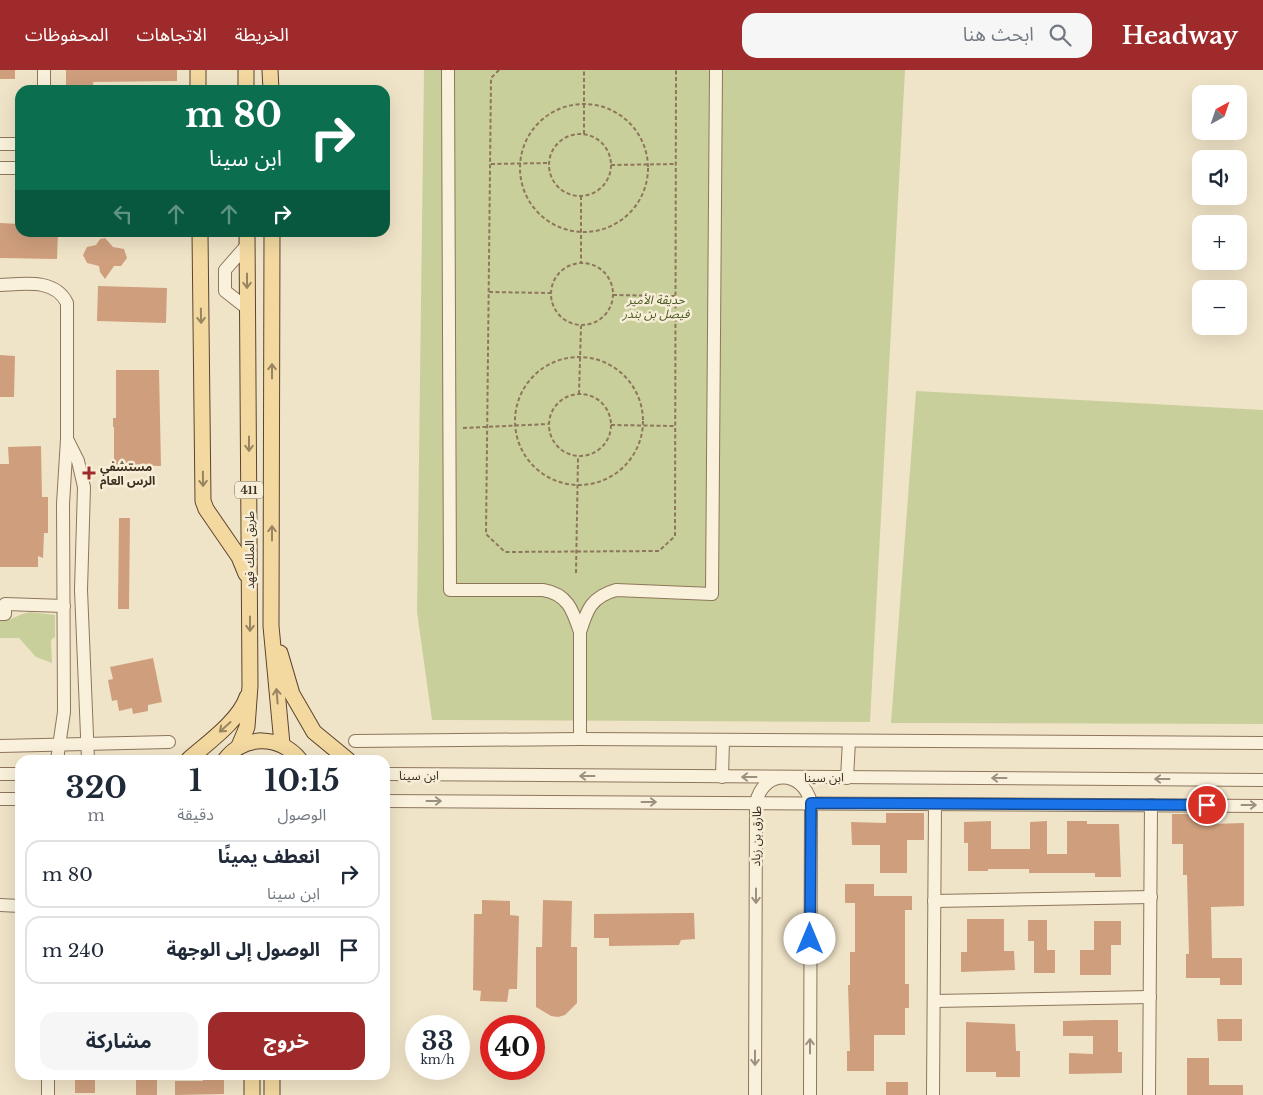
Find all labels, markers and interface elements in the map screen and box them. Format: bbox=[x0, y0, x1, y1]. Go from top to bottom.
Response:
search box bbox=[742, 13, 1092, 58]
icon: search bbox=[1046, 21, 1074, 49]
text: Headway bbox=[1122, 21, 1238, 50]
text: ابحث هنا bbox=[963, 23, 1034, 46]
text: المحفوظات bbox=[25, 24, 109, 46]
text: الاتجاهات bbox=[137, 24, 207, 46]
text: الخريطة bbox=[235, 24, 289, 46]
north arrow bbox=[1192, 85, 1248, 140]
map controls bbox=[1192, 85, 1247, 335]
text: 80 m bbox=[185, 93, 282, 136]
icon: right bbox=[300, 105, 365, 170]
text: ابن سينا bbox=[209, 145, 282, 172]
button: sound bbox=[1192, 150, 1247, 205]
icon: left bbox=[109, 200, 137, 228]
icon: ahead bbox=[162, 200, 190, 228]
icon: ahead bbox=[215, 200, 243, 228]
icon: right bbox=[268, 200, 296, 228]
button: + bbox=[1192, 215, 1247, 270]
one-way arrow bbox=[243, 273, 252, 289]
button: − bbox=[1192, 280, 1247, 335]
park label: حديقة الأمير فيصل بن بندر bbox=[622, 292, 690, 321]
one-way arrow bbox=[196, 308, 206, 324]
one-way arrow bbox=[267, 363, 277, 380]
one-way arrow bbox=[244, 435, 253, 451]
place label: مستشفي الرس العام bbox=[100, 459, 155, 490]
marker: مستشفي الرس العام bbox=[82, 466, 96, 480]
one-way arrow bbox=[198, 470, 208, 486]
road number: 411 bbox=[235, 482, 263, 498]
street label: طريق الملك فهد bbox=[242, 511, 258, 589]
one-way arrow bbox=[267, 526, 277, 542]
one-way arrow bbox=[245, 615, 255, 631]
one-way arrow bbox=[273, 688, 282, 704]
one-way arrow bbox=[218, 721, 231, 732]
text: 1 bbox=[189, 762, 202, 799]
text: 10:15 bbox=[264, 762, 339, 799]
street label: ابن سينا bbox=[399, 768, 439, 783]
text: 320 bbox=[66, 769, 127, 806]
street label: ابن سينا bbox=[804, 770, 844, 785]
one-way arrow bbox=[579, 771, 596, 781]
one-way arrow bbox=[742, 772, 758, 782]
one-way arrow bbox=[992, 773, 1008, 783]
one-way arrow bbox=[1154, 774, 1170, 784]
pin bbox=[1186, 784, 1228, 826]
icon: arrive bbox=[1193, 791, 1221, 819]
one-way arrow bbox=[425, 796, 441, 806]
one-way arrow bbox=[640, 798, 656, 807]
one-way arrow bbox=[1240, 800, 1256, 810]
text: دقيقة bbox=[177, 804, 214, 824]
text: الوصول bbox=[278, 804, 326, 824]
text: m bbox=[88, 805, 105, 825]
street label: طارق بن زياد bbox=[748, 806, 764, 866]
text: انعطف يمينًا bbox=[218, 845, 320, 868]
icon: right bbox=[335, 860, 363, 888]
text: 80 m bbox=[42, 863, 93, 886]
text: ابن سينا bbox=[267, 883, 320, 903]
one-way arrow bbox=[751, 888, 761, 904]
position arrow bbox=[783, 912, 835, 964]
icon: arrive bbox=[335, 936, 363, 964]
text: الوصول إلى الوجهة bbox=[166, 938, 320, 961]
text: 240 m bbox=[42, 939, 104, 962]
button: مشاركة bbox=[40, 1012, 198, 1070]
button: خروج bbox=[208, 1012, 365, 1070]
speed limit sign: 40 bbox=[480, 1015, 545, 1080]
text: 33 bbox=[422, 1026, 453, 1057]
one-way arrow bbox=[805, 1039, 815, 1055]
one-way arrow bbox=[750, 1050, 760, 1066]
text: km/h bbox=[420, 1052, 455, 1067]

